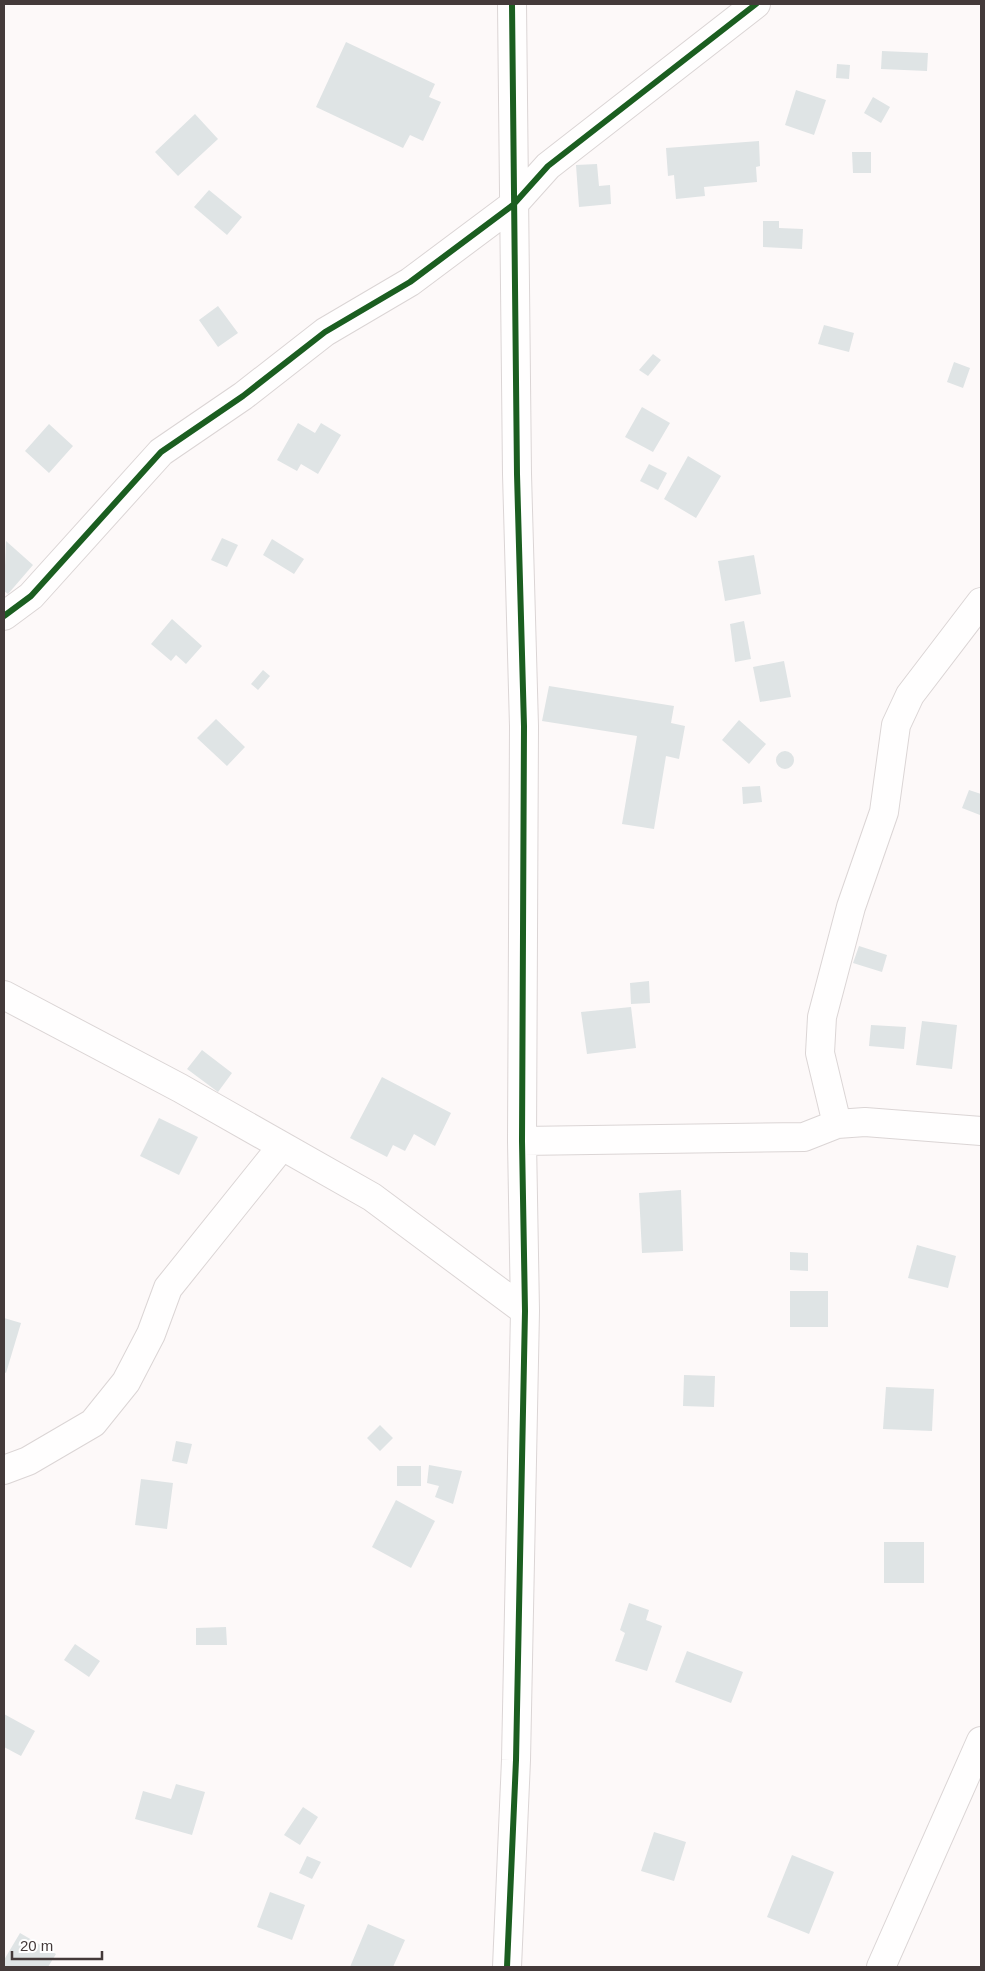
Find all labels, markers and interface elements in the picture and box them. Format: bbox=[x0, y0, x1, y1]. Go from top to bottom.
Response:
scale bar bbox=[12, 1928, 102, 1960]
text: 20 m bbox=[20, 1937, 53, 1954]

